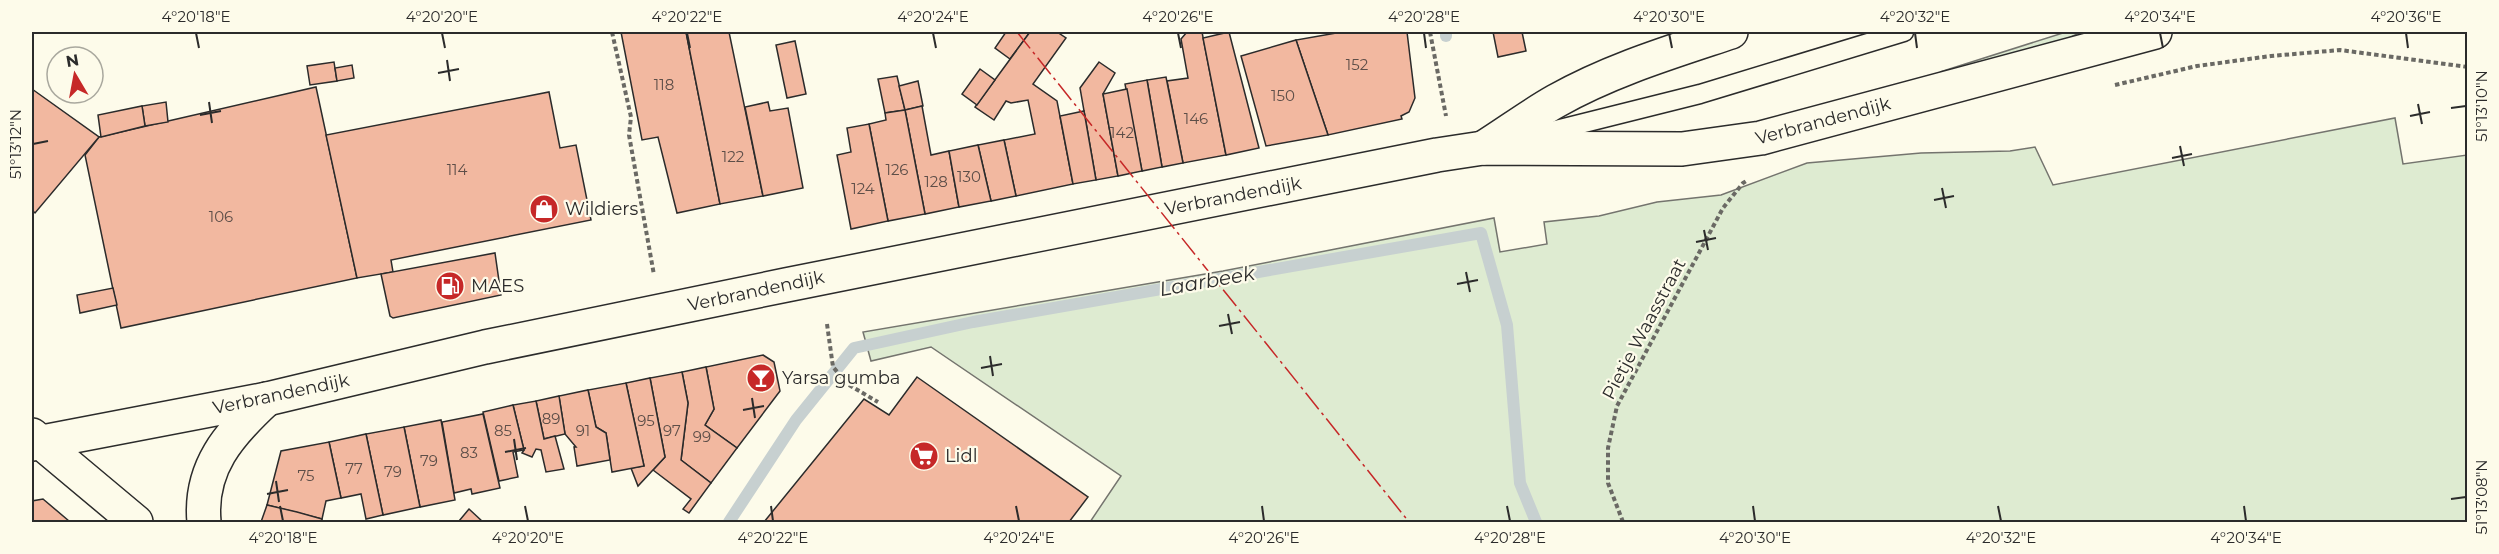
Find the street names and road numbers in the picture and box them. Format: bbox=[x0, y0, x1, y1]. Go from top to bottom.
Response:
street label: Verbrandendijk bbox=[1753, 92, 1893, 150]
street label: Verbrandendijk bbox=[1163, 172, 1304, 220]
street label: Pietje Waasstraat bbox=[1598, 255, 1690, 403]
street label: Verbrandendijk bbox=[686, 266, 826, 316]
street label: Verbrandendijk bbox=[211, 369, 351, 419]

